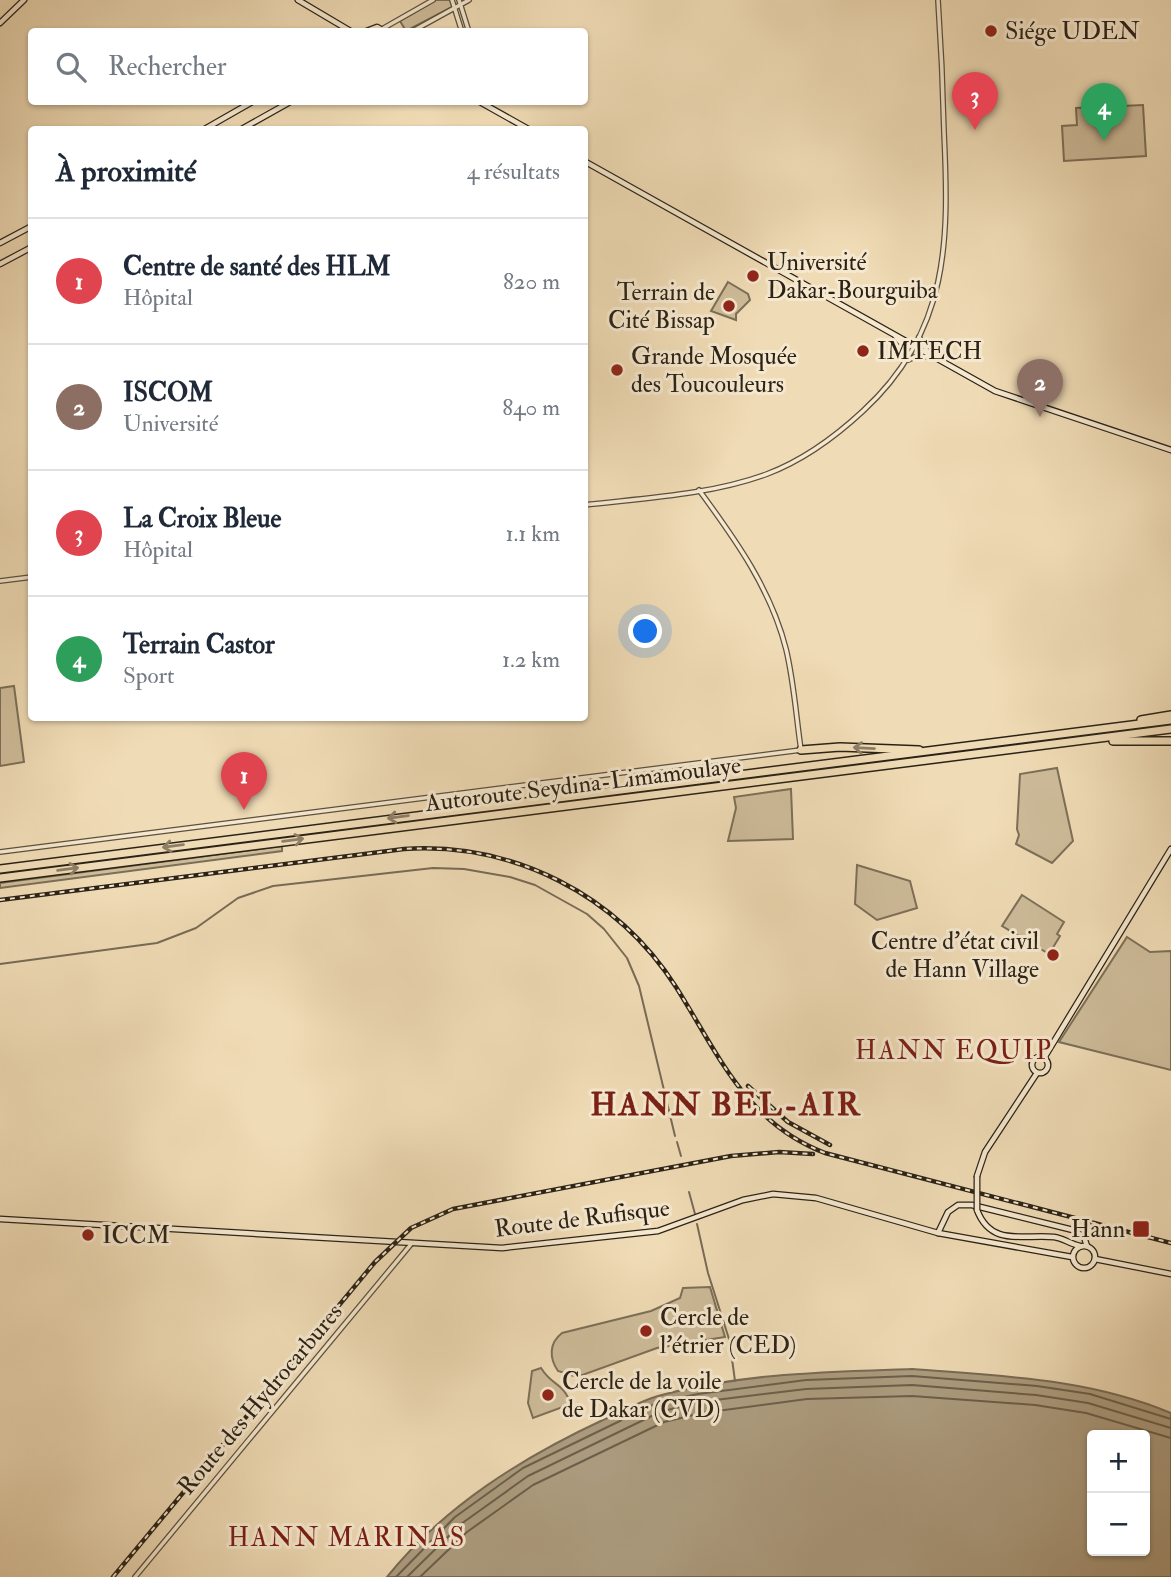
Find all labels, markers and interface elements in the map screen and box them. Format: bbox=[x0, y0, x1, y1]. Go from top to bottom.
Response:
place label: Siége UDEN bbox=[1005, 16, 1140, 47]
marker: Siége UDEN bbox=[983, 23, 999, 39]
search box bbox=[28, 28, 588, 105]
icon: search bbox=[52, 48, 90, 86]
text: Rechercher bbox=[108, 51, 227, 83]
pin: 3 bbox=[952, 72, 998, 130]
pin: 4 bbox=[1081, 83, 1127, 141]
text: À proximité bbox=[56, 153, 196, 190]
text: 4 résultats bbox=[467, 157, 560, 186]
place label: Université Dakar-Bourguiba bbox=[767, 247, 939, 306]
text: Centre de santé des HLM bbox=[123, 251, 391, 283]
text: 1 bbox=[75, 267, 83, 296]
text: 820 m bbox=[503, 267, 560, 296]
marker: Université Dakar-Bourguiba bbox=[745, 268, 761, 284]
place label: Terrain de Cité Bissap bbox=[608, 277, 715, 336]
text: Hôpital bbox=[123, 283, 193, 312]
marker: Terrain de Cité Bissap bbox=[721, 298, 737, 314]
place label: IMTECH bbox=[877, 336, 982, 367]
place label: Grande Mosquée des Toucouleurs bbox=[631, 341, 797, 400]
marker: IMTECH bbox=[855, 343, 871, 359]
pin: 2 bbox=[1017, 359, 1063, 417]
marker: Grande Mosquée des Toucouleurs bbox=[609, 362, 625, 378]
text: ISCOM bbox=[123, 377, 213, 409]
text: 2 bbox=[73, 393, 85, 422]
text: 840 m bbox=[502, 393, 560, 422]
text: Université bbox=[123, 409, 218, 438]
text: La Croix Bleue bbox=[123, 503, 281, 535]
text: 3 bbox=[75, 519, 83, 548]
text: 1.1 km bbox=[505, 519, 560, 548]
text: Hôpital bbox=[123, 535, 193, 564]
your location bbox=[628, 614, 662, 648]
text: Terrain Castor bbox=[123, 629, 275, 661]
text: 4 bbox=[73, 645, 85, 674]
text: 1.2 km bbox=[502, 645, 560, 674]
text: Sport bbox=[123, 661, 175, 690]
one-way arrow bbox=[853, 741, 876, 754]
street label: Autoroute Seydina-Limamoulaye bbox=[423, 750, 743, 819]
pin: 1 bbox=[221, 752, 267, 810]
one-way arrow bbox=[387, 811, 410, 824]
one-way arrow bbox=[282, 834, 304, 847]
one-way arrow bbox=[162, 840, 185, 853]
one-way arrow bbox=[56, 863, 79, 876]
place label: Centre d’état civil de Hann Village bbox=[871, 926, 1039, 985]
marker: Centre d’état civil de Hann Village bbox=[1045, 947, 1061, 963]
district label: HANN EQUIP bbox=[855, 1035, 1053, 1067]
district label: HANN BEL-AIR bbox=[590, 1085, 862, 1125]
street label: Route de Rufisque bbox=[493, 1192, 671, 1245]
place label: Hann bbox=[1071, 1214, 1125, 1245]
marker: Hann bbox=[1131, 1219, 1151, 1239]
place label: ICCM bbox=[102, 1220, 170, 1251]
marker: ICCM bbox=[80, 1227, 96, 1243]
street label: Route des Hydrocarbures bbox=[171, 1297, 350, 1501]
place label: Cercle de l'étrier (CED) bbox=[660, 1302, 796, 1361]
marker: Cercle de l'étrier (CED) bbox=[638, 1323, 654, 1339]
place label: Cercle de la voile de Dakar (CVD) bbox=[562, 1366, 721, 1425]
marker: Cercle de la voile de Dakar (CVD) bbox=[540, 1387, 556, 1403]
map controls bbox=[1087, 1430, 1150, 1556]
button: + bbox=[1087, 1430, 1150, 1493]
button: − bbox=[1087, 1493, 1150, 1556]
district label: HANN MARINAS bbox=[228, 1522, 466, 1554]

